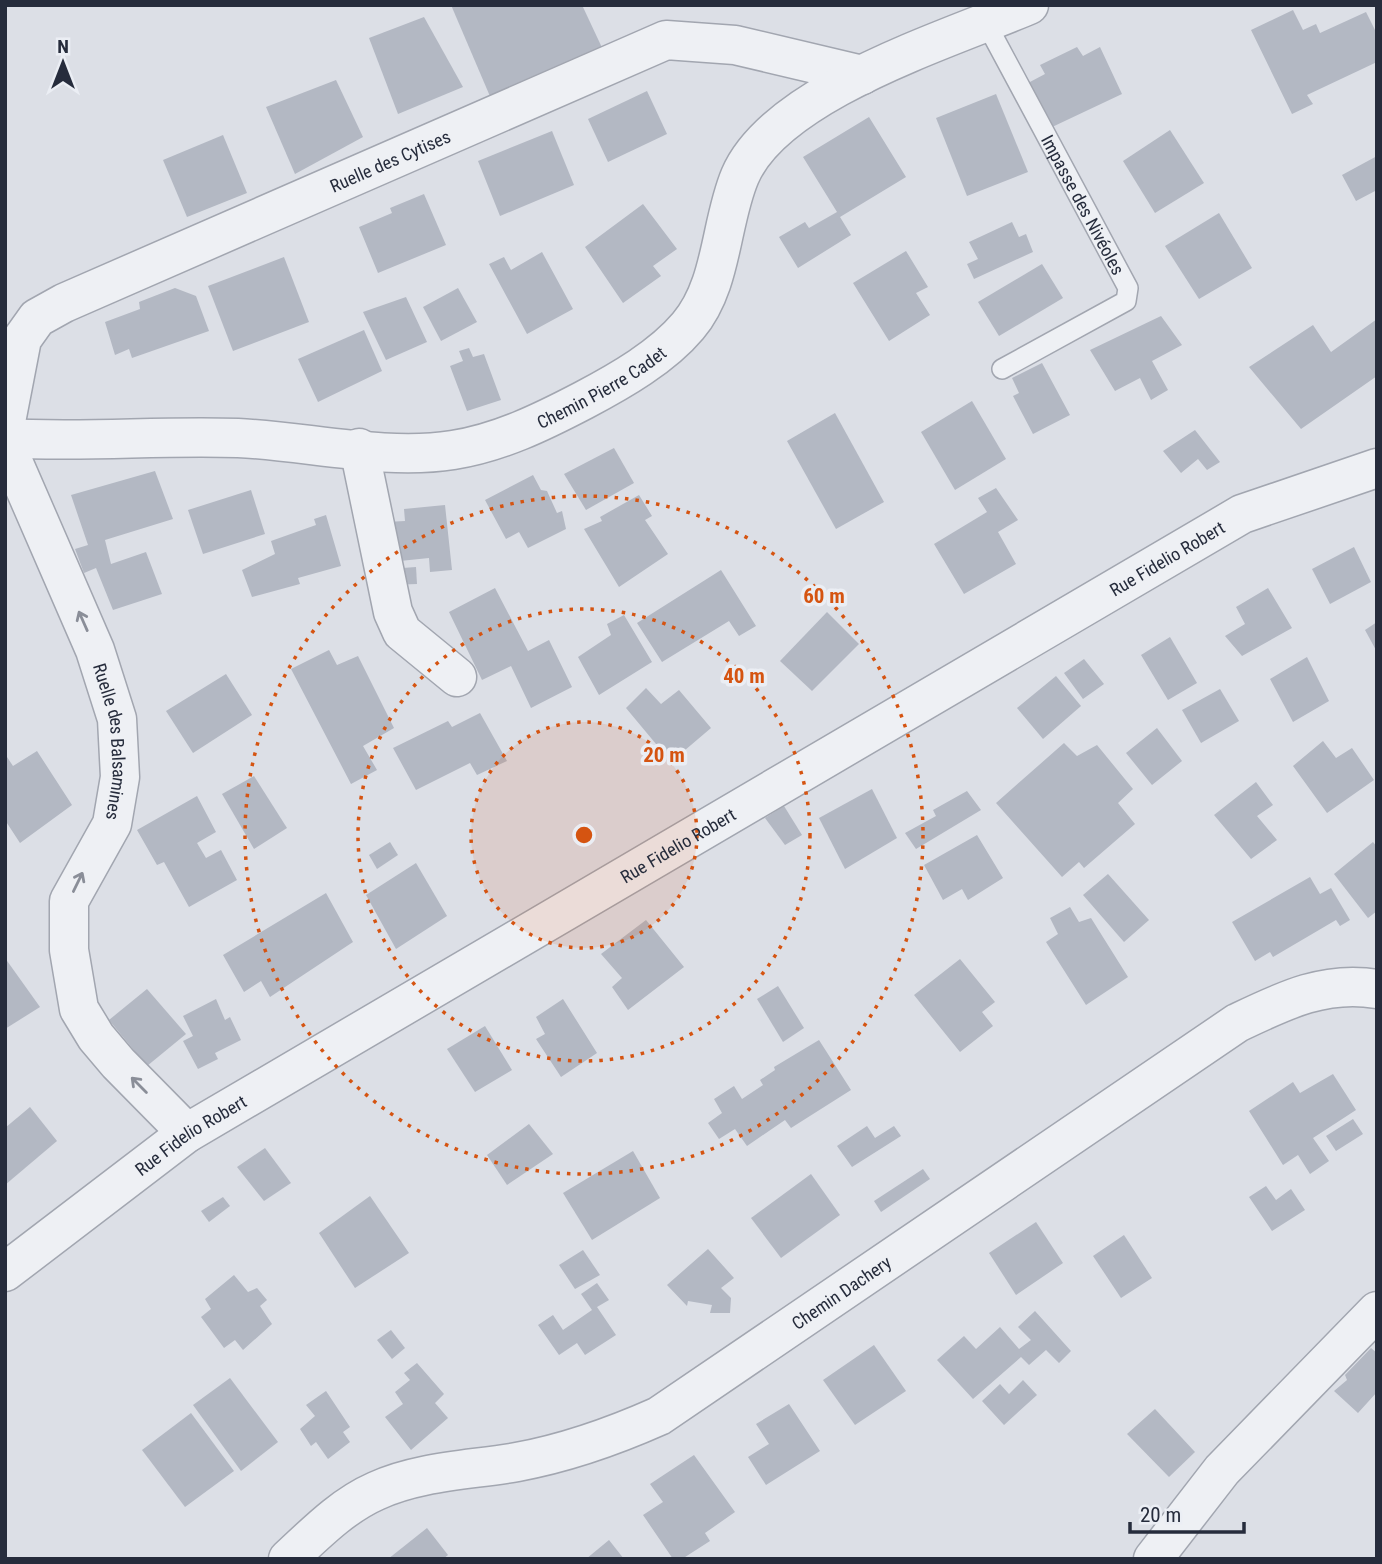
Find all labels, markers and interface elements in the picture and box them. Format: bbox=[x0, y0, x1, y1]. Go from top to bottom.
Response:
north arrow bbox=[28, 28, 98, 98]
text: N bbox=[57, 35, 69, 58]
street label: Ruelle des Cytises bbox=[326, 125, 453, 196]
street label: Impasse des Nivéoles bbox=[1037, 131, 1129, 278]
street label: Chemin Pierre Cadet bbox=[533, 342, 670, 432]
street label: Rue Fidelio Robert bbox=[1106, 516, 1228, 600]
text: 60 m bbox=[803, 584, 845, 608]
one-way arrow bbox=[76, 611, 89, 632]
street label: Ruelle des Balsamines bbox=[89, 661, 131, 822]
text: 40 m bbox=[723, 664, 765, 688]
text: 20 m bbox=[643, 743, 685, 767]
street label: Rue Fidelio Robert bbox=[617, 803, 739, 887]
centre of rings bbox=[572, 823, 596, 847]
one-way arrow bbox=[72, 872, 86, 893]
one-way arrow bbox=[131, 1076, 148, 1093]
street label: Rue Fidelio Robert bbox=[131, 1090, 250, 1179]
street label: Chemin Dachery bbox=[787, 1251, 895, 1333]
scale bar bbox=[1130, 1490, 1244, 1534]
text: 20 m bbox=[1140, 1503, 1181, 1527]

